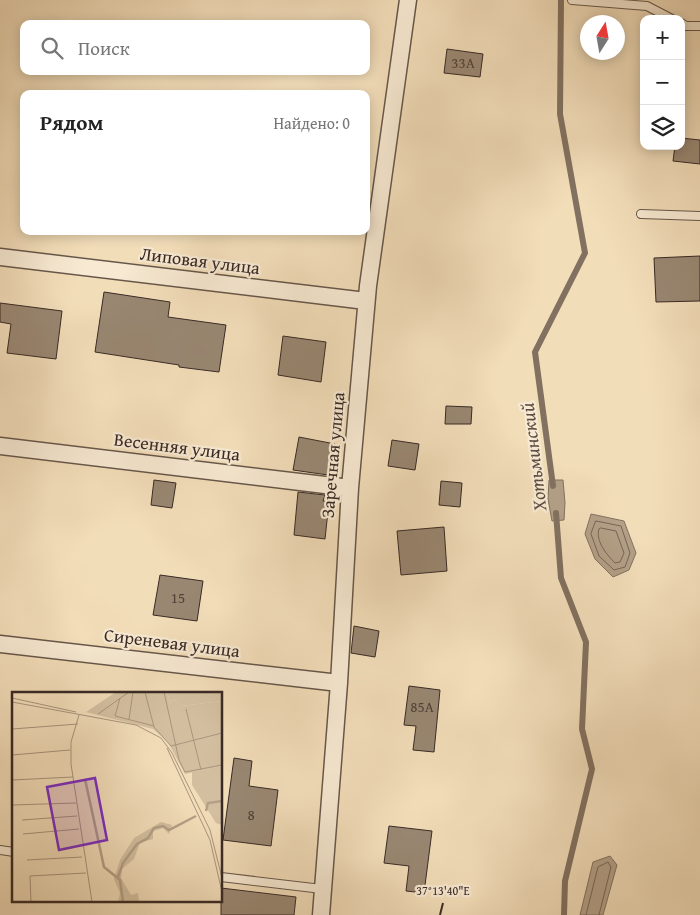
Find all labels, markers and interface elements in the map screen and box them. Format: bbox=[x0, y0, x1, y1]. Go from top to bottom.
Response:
north arrow bbox=[580, 15, 625, 60]
map controls bbox=[640, 15, 685, 150]
button: + bbox=[640, 15, 685, 60]
search box bbox=[20, 20, 370, 75]
icon: search bbox=[38, 34, 66, 62]
text: Поиск bbox=[78, 34, 130, 62]
house number: 33А bbox=[451, 52, 475, 73]
button: − bbox=[640, 60, 685, 105]
button: layers bbox=[640, 105, 685, 150]
text: Рядом bbox=[40, 107, 103, 138]
text: Найдено: 0 bbox=[273, 111, 350, 135]
street label: Липовая улица bbox=[139, 240, 262, 281]
street label: Заречная улица bbox=[314, 390, 351, 519]
water label: Хотьминский bbox=[512, 401, 554, 514]
street label: Весенняя улица bbox=[113, 425, 242, 468]
house number: 15 bbox=[171, 587, 185, 608]
street label: Сиреневая улица bbox=[103, 621, 242, 664]
inset map bbox=[12, 692, 222, 902]
house number: 85А bbox=[410, 696, 434, 717]
house number: 8 bbox=[247, 804, 255, 825]
text: 37°13'40"E bbox=[416, 882, 470, 899]

